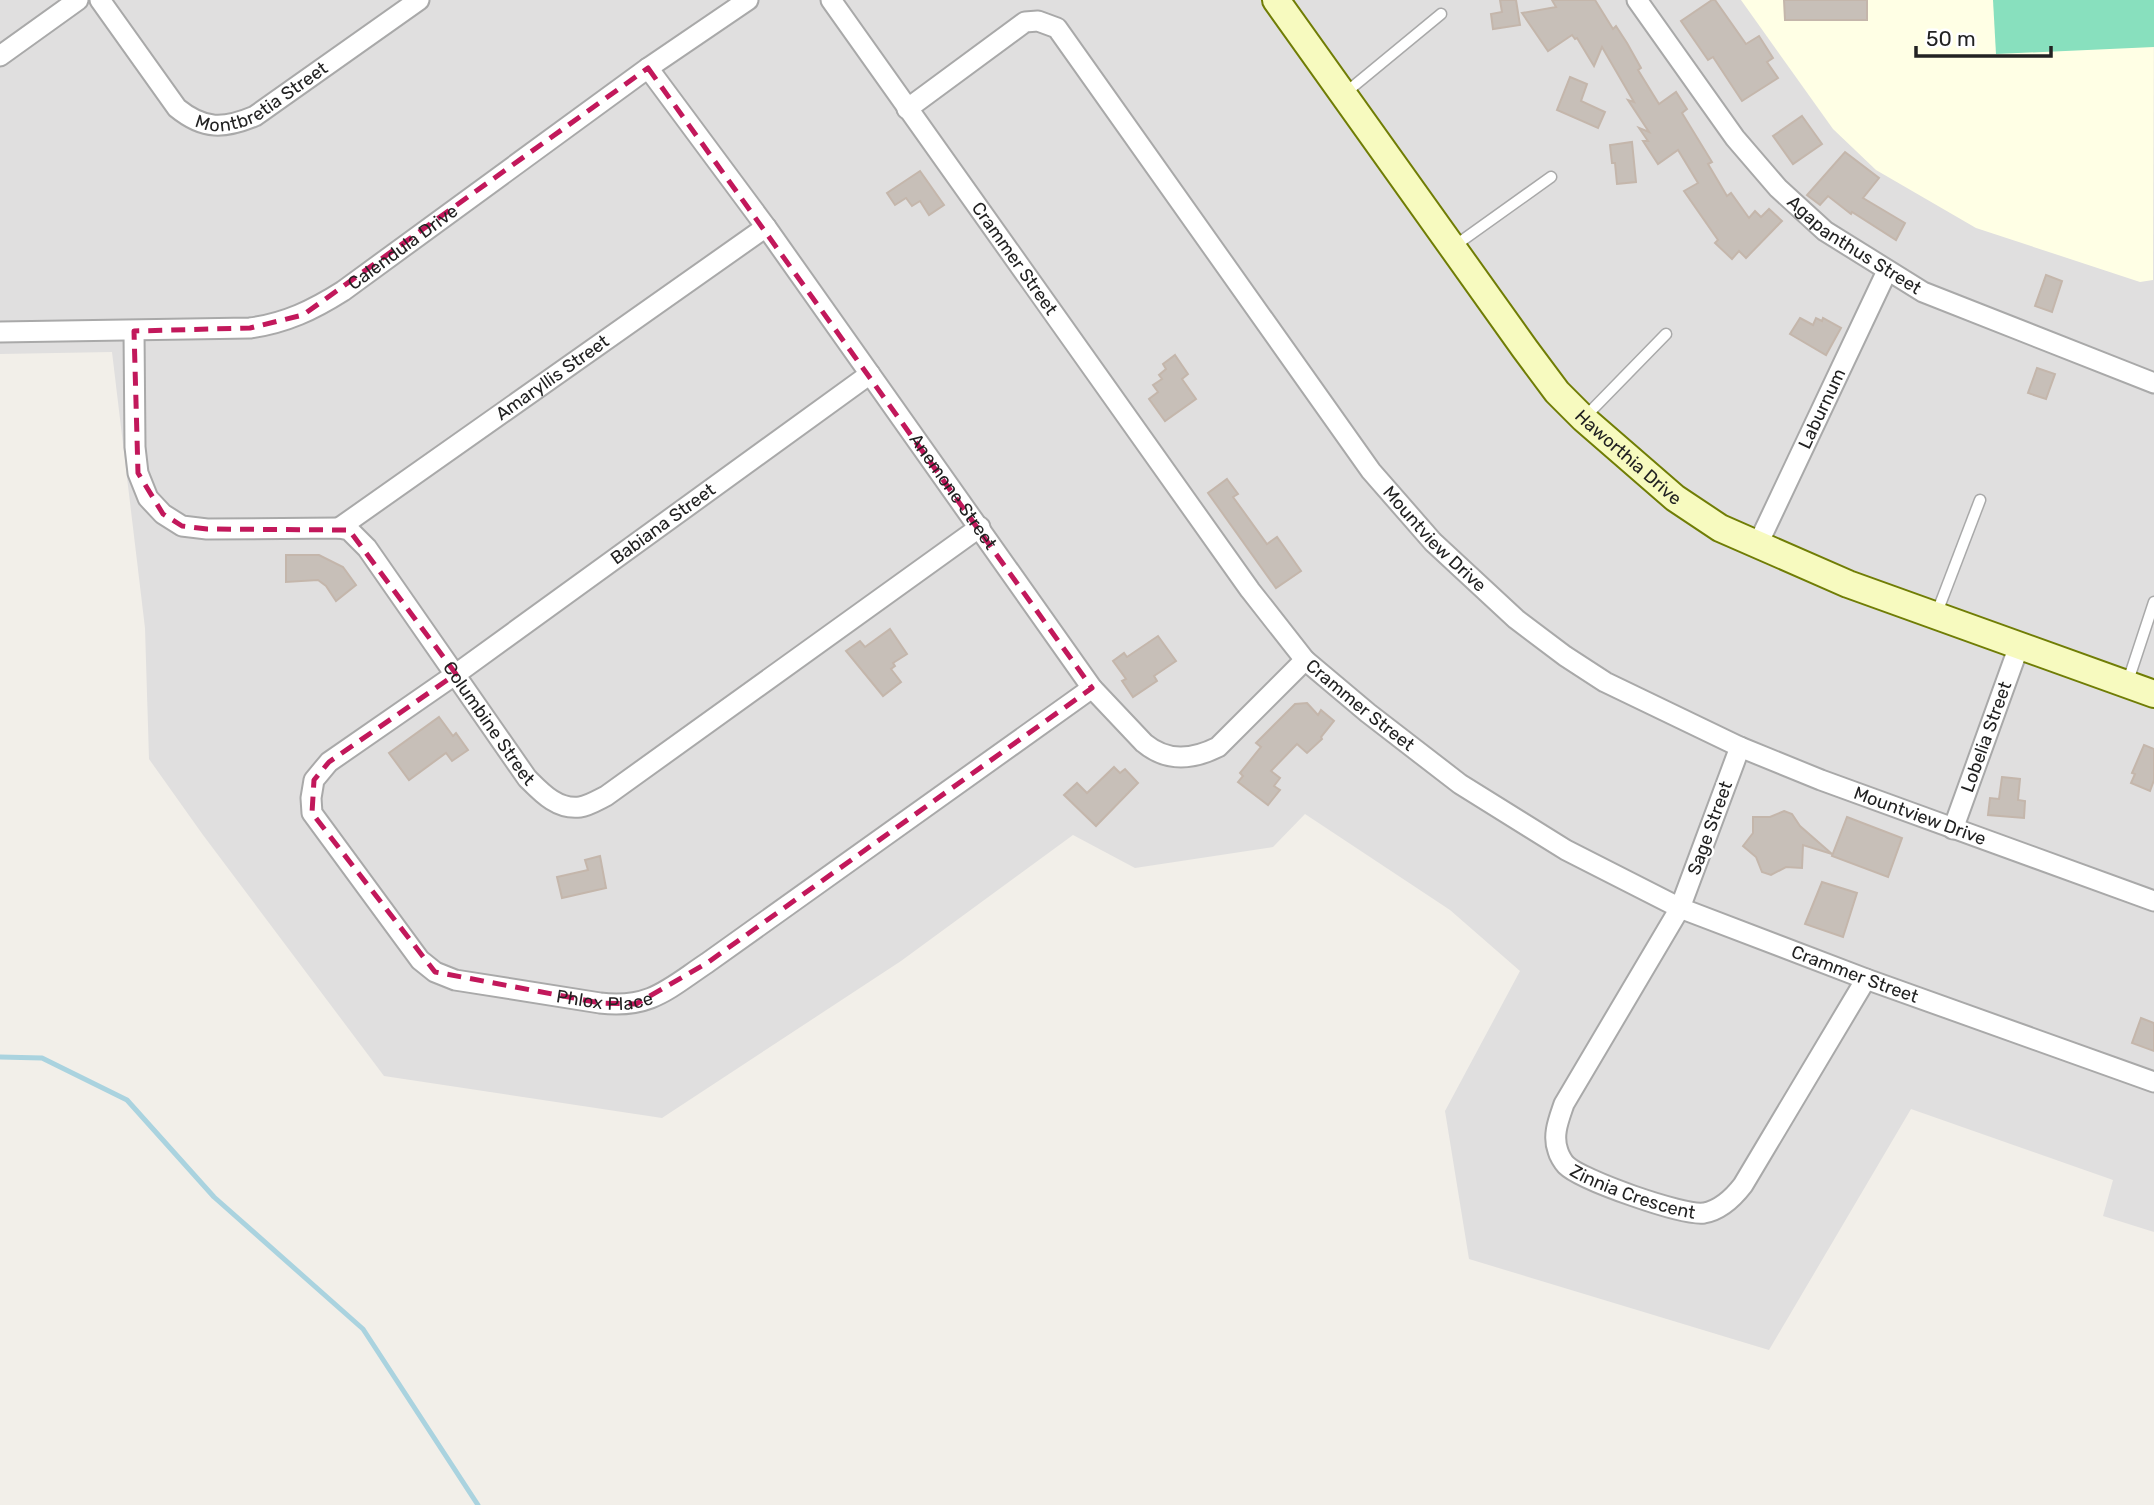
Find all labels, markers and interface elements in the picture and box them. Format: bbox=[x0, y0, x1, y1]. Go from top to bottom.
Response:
scale bar bbox=[1916, 14, 2051, 58]
text: 50 m bbox=[1926, 26, 1976, 51]
street label: Montbretia Street bbox=[192, 57, 332, 136]
street label: Agapanthus Street bbox=[1783, 191, 1925, 299]
street label: Crammer Street bbox=[967, 198, 1062, 319]
street label: Calendula Drive bbox=[343, 200, 462, 295]
street label: Amaryllis Street bbox=[491, 330, 613, 425]
street label: Laburnum bbox=[1794, 365, 1850, 452]
street label: Haworthia Drive bbox=[1570, 405, 1685, 510]
street label: Anemone Street bbox=[905, 429, 1002, 554]
street label: Babiana Street bbox=[606, 479, 720, 569]
street label: Mountview Drive bbox=[1378, 481, 1491, 597]
street label: Crammer Street bbox=[1301, 654, 1419, 756]
street label: Columbine Street bbox=[438, 657, 539, 790]
street label: Lobelia Street bbox=[1956, 678, 2016, 795]
street label: Sage Street bbox=[1683, 778, 1737, 878]
street label: Mountview Drive bbox=[1851, 782, 1989, 850]
street label: Crammer Street bbox=[1788, 941, 1921, 1008]
street label: Phlox Place bbox=[555, 985, 656, 1015]
street label: Zinnia Crescent bbox=[1566, 1160, 1697, 1224]

